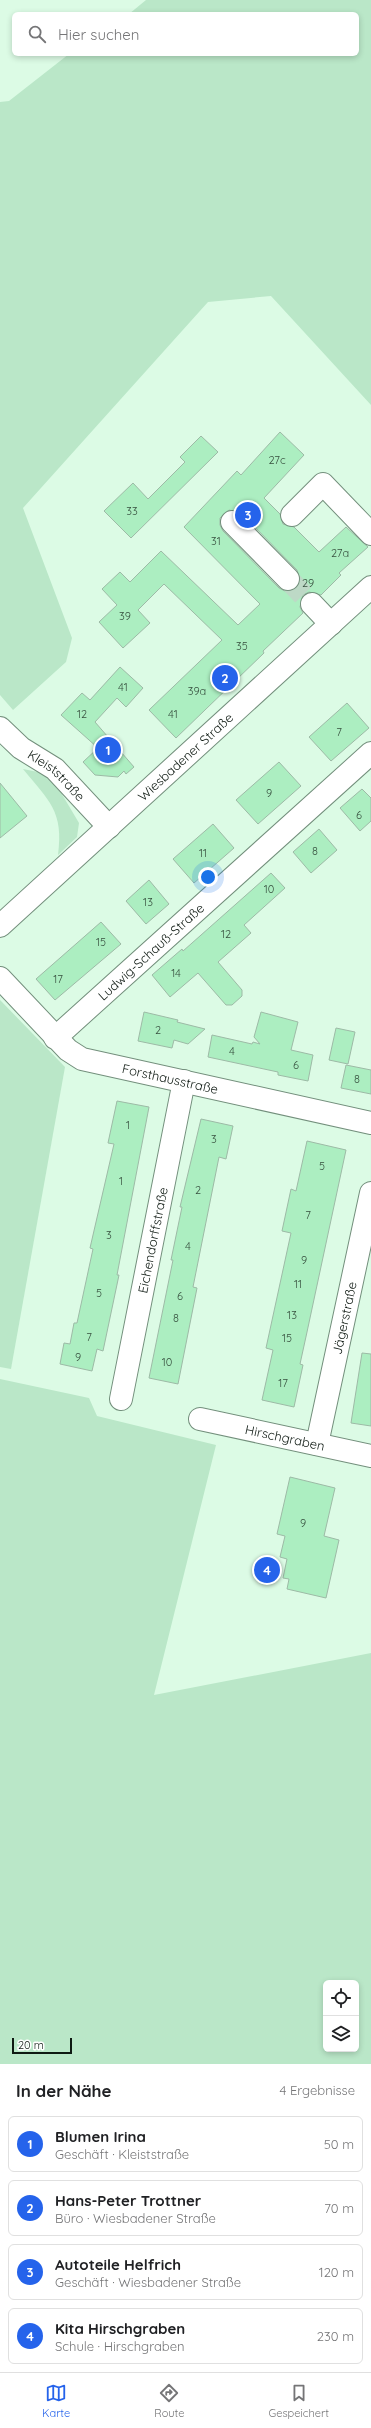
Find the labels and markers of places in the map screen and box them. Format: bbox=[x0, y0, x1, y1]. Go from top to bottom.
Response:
pin: 3 bbox=[235, 500, 261, 530]
pin: 2 bbox=[212, 663, 238, 693]
pin: 1 bbox=[95, 735, 121, 765]
pin: 4 bbox=[254, 1555, 280, 1585]

